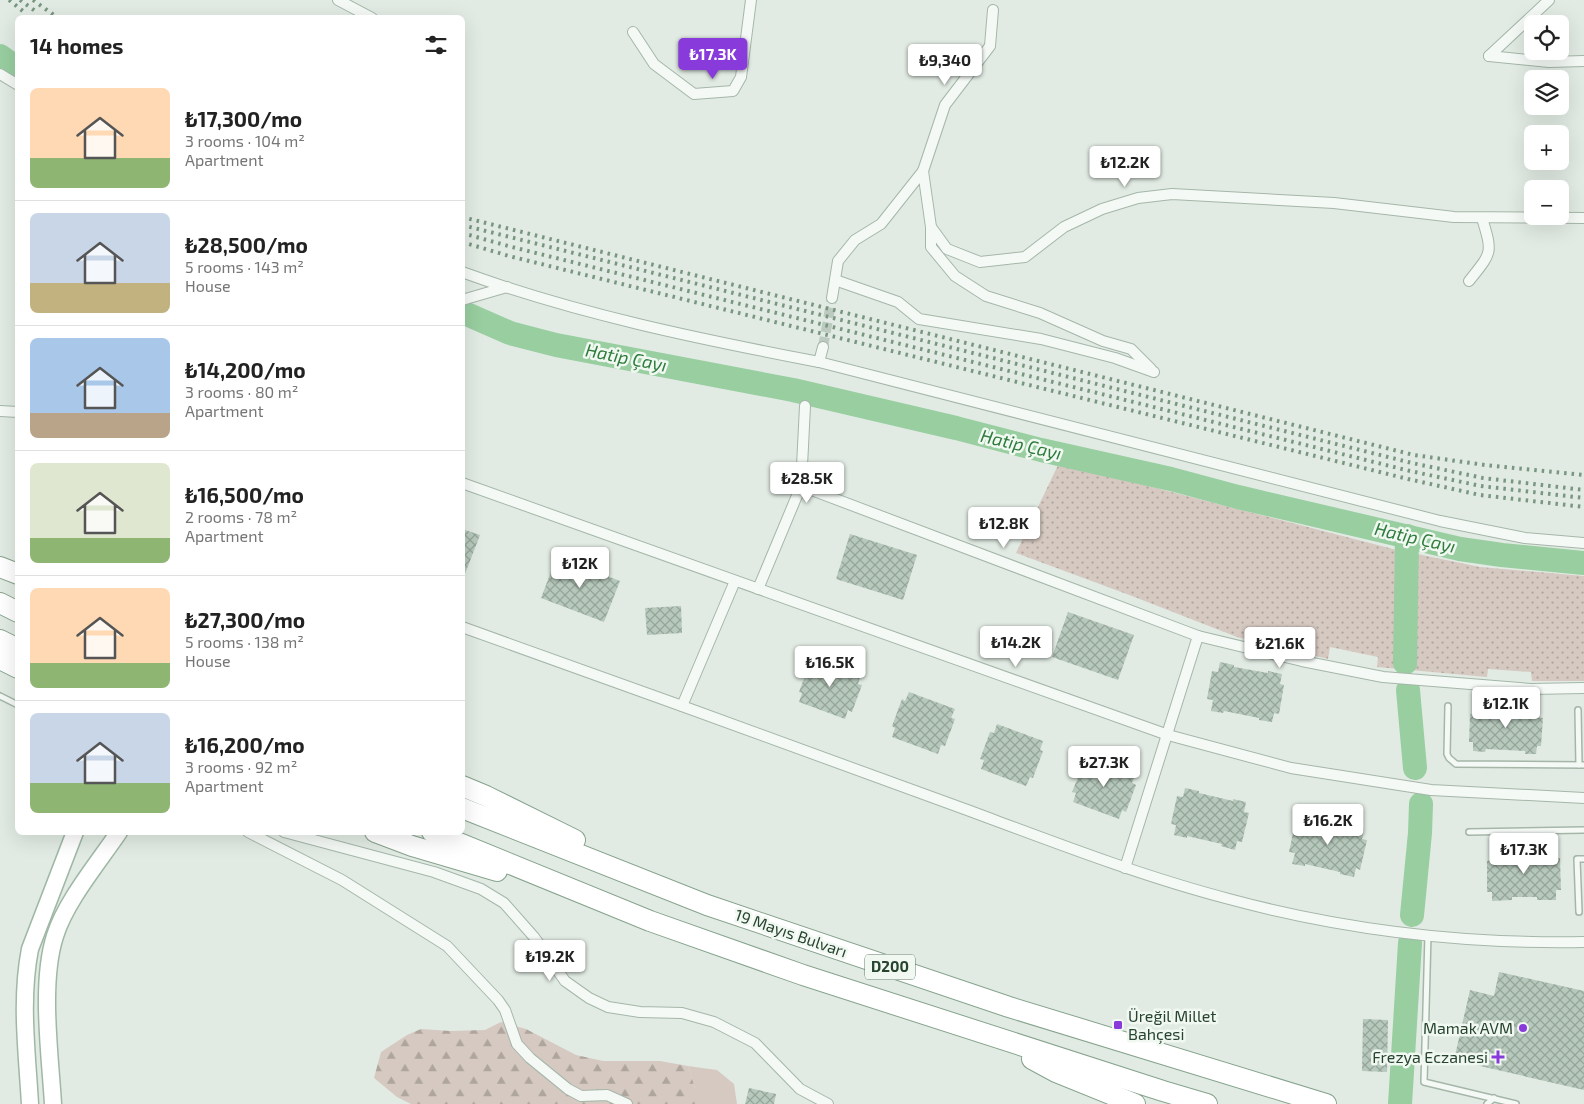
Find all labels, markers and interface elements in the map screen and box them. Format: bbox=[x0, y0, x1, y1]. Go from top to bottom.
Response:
map controls bbox=[1524, 15, 1569, 225]
button: locate bbox=[1524, 15, 1569, 60]
icon: filters bbox=[422, 31, 450, 59]
text: 14 homes bbox=[30, 33, 124, 58]
pin: ₺17.3K bbox=[672, 38, 754, 80]
text: ₺17.3K bbox=[689, 44, 737, 63]
pin: ₺9,340 bbox=[904, 44, 986, 86]
text: ₺9,340 bbox=[919, 50, 971, 69]
button: layers bbox=[1524, 70, 1569, 115]
text: ₺17,300/mo bbox=[185, 106, 302, 131]
icon: home bbox=[70, 108, 130, 168]
button: + bbox=[1524, 125, 1569, 170]
text: 3 rooms · 104 m² bbox=[185, 131, 305, 150]
pin: ₺12.2K bbox=[1084, 146, 1166, 188]
text: Apartment bbox=[185, 150, 264, 169]
text: ₺12.2K bbox=[1100, 152, 1150, 171]
button: − bbox=[1524, 180, 1569, 225]
text: ₺28,500/mo bbox=[185, 232, 308, 257]
icon: home bbox=[70, 233, 130, 293]
text: 5 rooms · 143 m² bbox=[185, 257, 304, 276]
text: House bbox=[185, 276, 231, 295]
water label: Hatip Çayı bbox=[583, 338, 669, 377]
text: ₺14,200/mo bbox=[185, 357, 306, 382]
icon: home bbox=[70, 358, 130, 418]
text: 3 rooms · 80 m² bbox=[185, 382, 298, 401]
text: Apartment bbox=[185, 401, 264, 420]
water label: Hatip Çayı bbox=[978, 424, 1064, 465]
pin: ₺28.5K bbox=[766, 462, 848, 504]
text: ₺28.5K bbox=[781, 468, 833, 487]
text: ₺16,500/mo bbox=[185, 482, 304, 507]
icon: home bbox=[70, 483, 130, 543]
pin: ₺12.8K bbox=[963, 506, 1045, 549]
text: 2 rooms · 78 m² bbox=[185, 507, 297, 526]
text: ₺12.8K bbox=[979, 513, 1029, 532]
water label: Hatip Çayı bbox=[1372, 517, 1458, 558]
text: Apartment bbox=[185, 526, 264, 545]
pin: ₺12K bbox=[550, 546, 610, 589]
text: ₺12K bbox=[562, 553, 598, 572]
text: ₺27,300/mo bbox=[185, 607, 305, 632]
icon: home bbox=[70, 608, 130, 668]
pin: ₺14.2K bbox=[975, 626, 1057, 668]
pin: ₺21.6K bbox=[1239, 626, 1321, 669]
text: 5 rooms · 138 m² bbox=[185, 632, 304, 651]
text: ₺14.2K bbox=[991, 632, 1041, 651]
text: ₺21.6K bbox=[1255, 633, 1305, 652]
pin: ₺16.5K bbox=[789, 646, 871, 688]
text: House bbox=[185, 651, 231, 670]
text: ₺16.5K bbox=[806, 652, 854, 671]
pin: ₺12.1K bbox=[1465, 686, 1547, 729]
text: ₺12.1K bbox=[1483, 693, 1529, 712]
text: ₺16,200/mo bbox=[185, 732, 305, 757]
icon: home bbox=[70, 733, 130, 793]
pin: ₺27.3K bbox=[1063, 746, 1145, 788]
text: ₺27.3K bbox=[1079, 752, 1129, 771]
text: 3 rooms · 92 m² bbox=[185, 757, 297, 776]
text: Apartment bbox=[185, 776, 264, 795]
pin: ₺16.2K bbox=[1287, 804, 1369, 846]
text: ₺16.2K bbox=[1303, 810, 1353, 829]
pin: ₺17.3K bbox=[1483, 832, 1565, 875]
text: ₺17.3K bbox=[1500, 839, 1548, 858]
street label: 19 Mayıs Bulvarı bbox=[733, 904, 850, 961]
pin: ₺19.2K bbox=[509, 940, 591, 982]
text: ₺19.2K bbox=[525, 946, 575, 965]
road number: D200 bbox=[865, 954, 915, 980]
place label: Üreğil Millet Bahçesi bbox=[1128, 1006, 1216, 1044]
place label: Mamak AVM bbox=[1423, 1018, 1513, 1037]
marker: Üreğil Millet Bahçesi bbox=[1112, 1019, 1124, 1031]
marker: Mamak AVM bbox=[1517, 1022, 1529, 1034]
place label: Frezya Eczanesi bbox=[1372, 1047, 1488, 1066]
marker: Frezya Eczanesi bbox=[1492, 1051, 1504, 1063]

